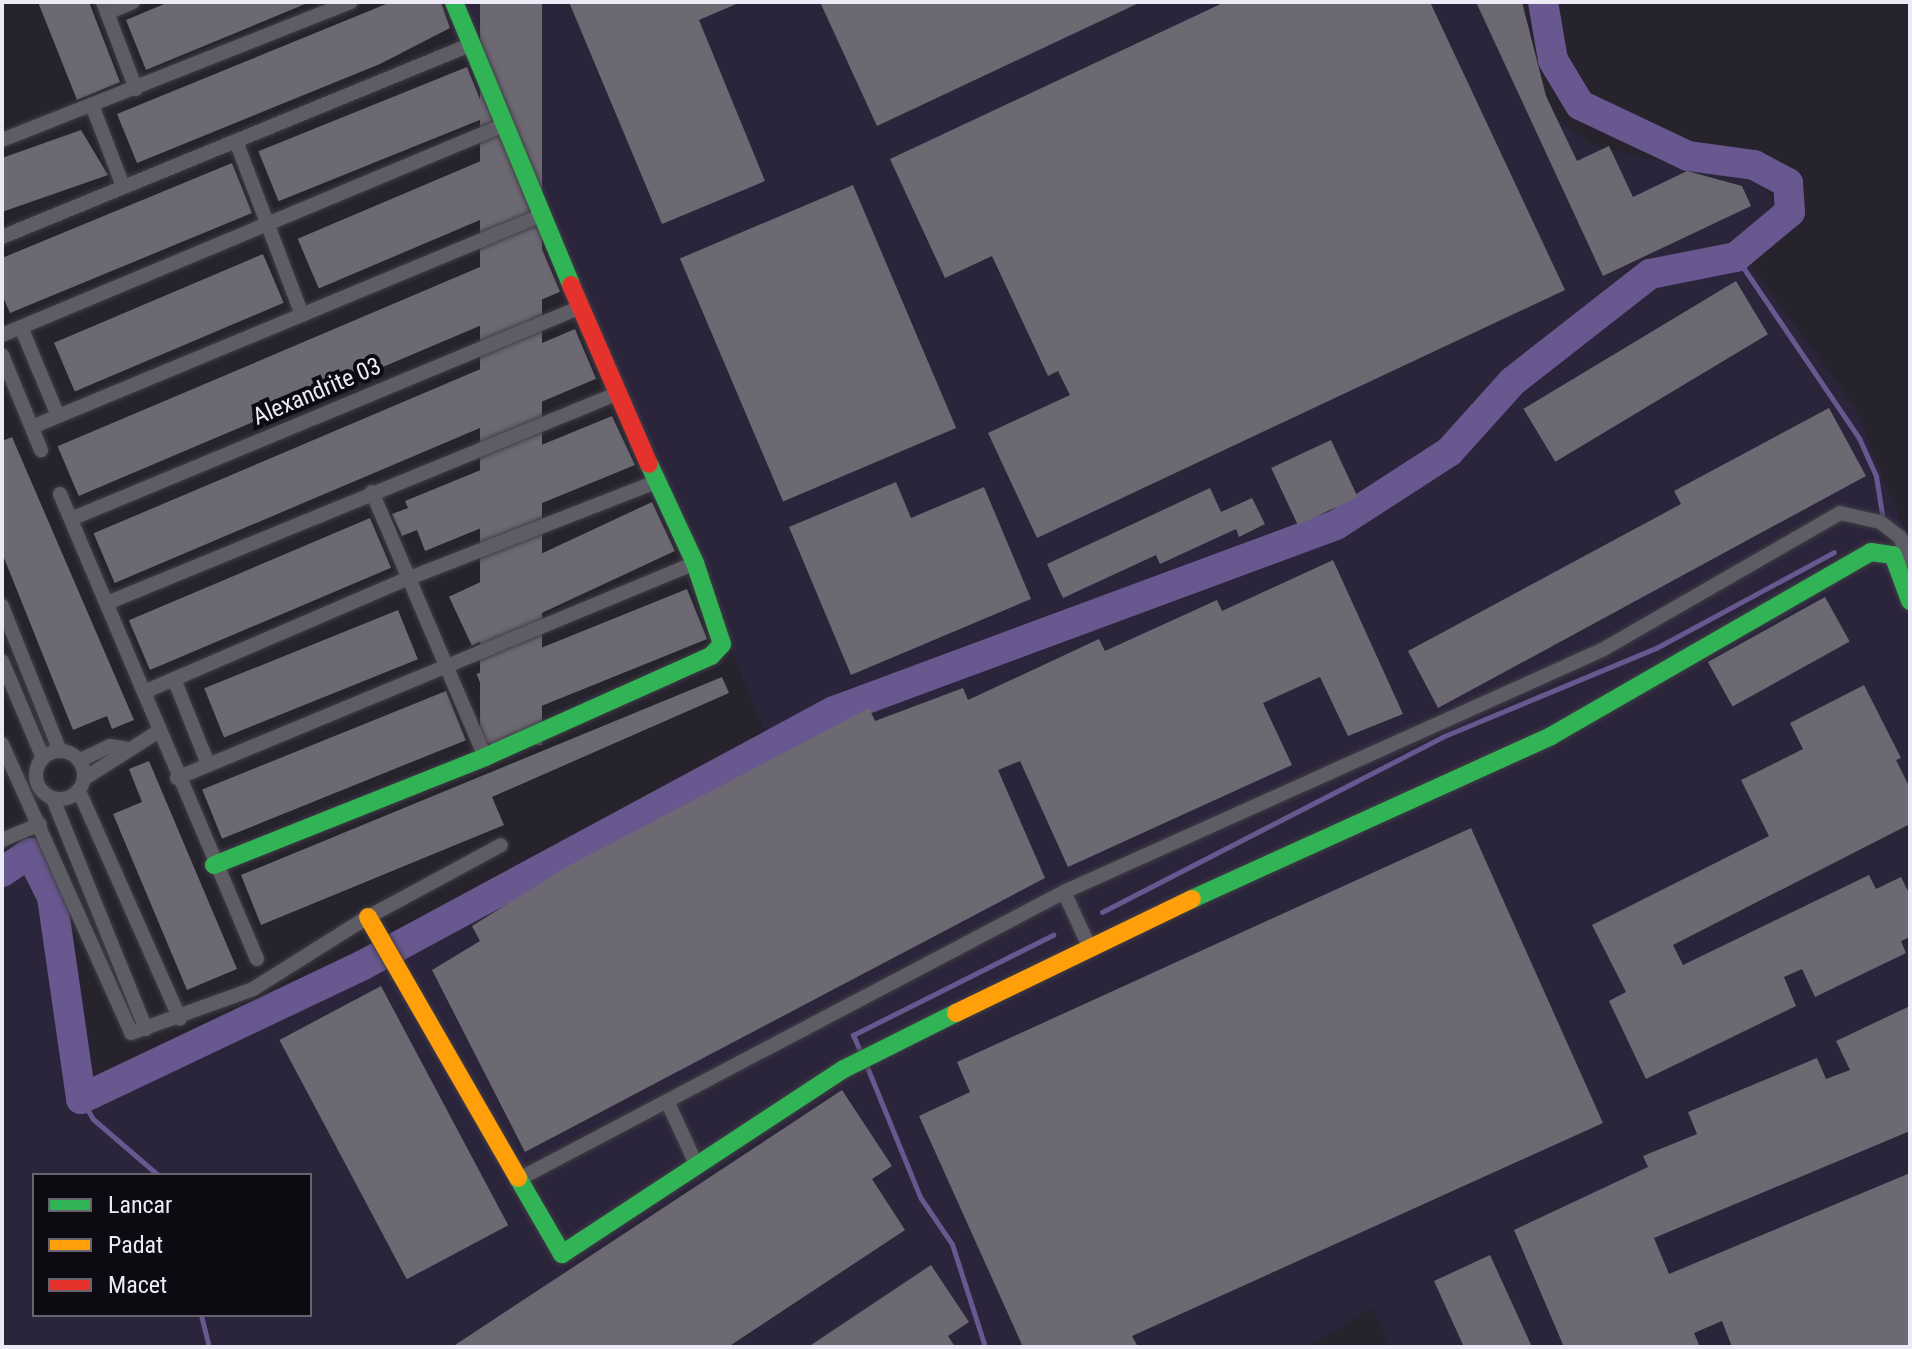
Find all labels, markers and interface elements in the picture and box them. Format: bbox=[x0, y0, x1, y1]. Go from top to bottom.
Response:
street label: Alexandrite 03 bbox=[249, 352, 385, 432]
legend bbox=[32, 1173, 312, 1317]
text: Lancar bbox=[108, 1191, 172, 1219]
text: Padat bbox=[108, 1231, 163, 1259]
text: Macet bbox=[108, 1271, 167, 1299]

